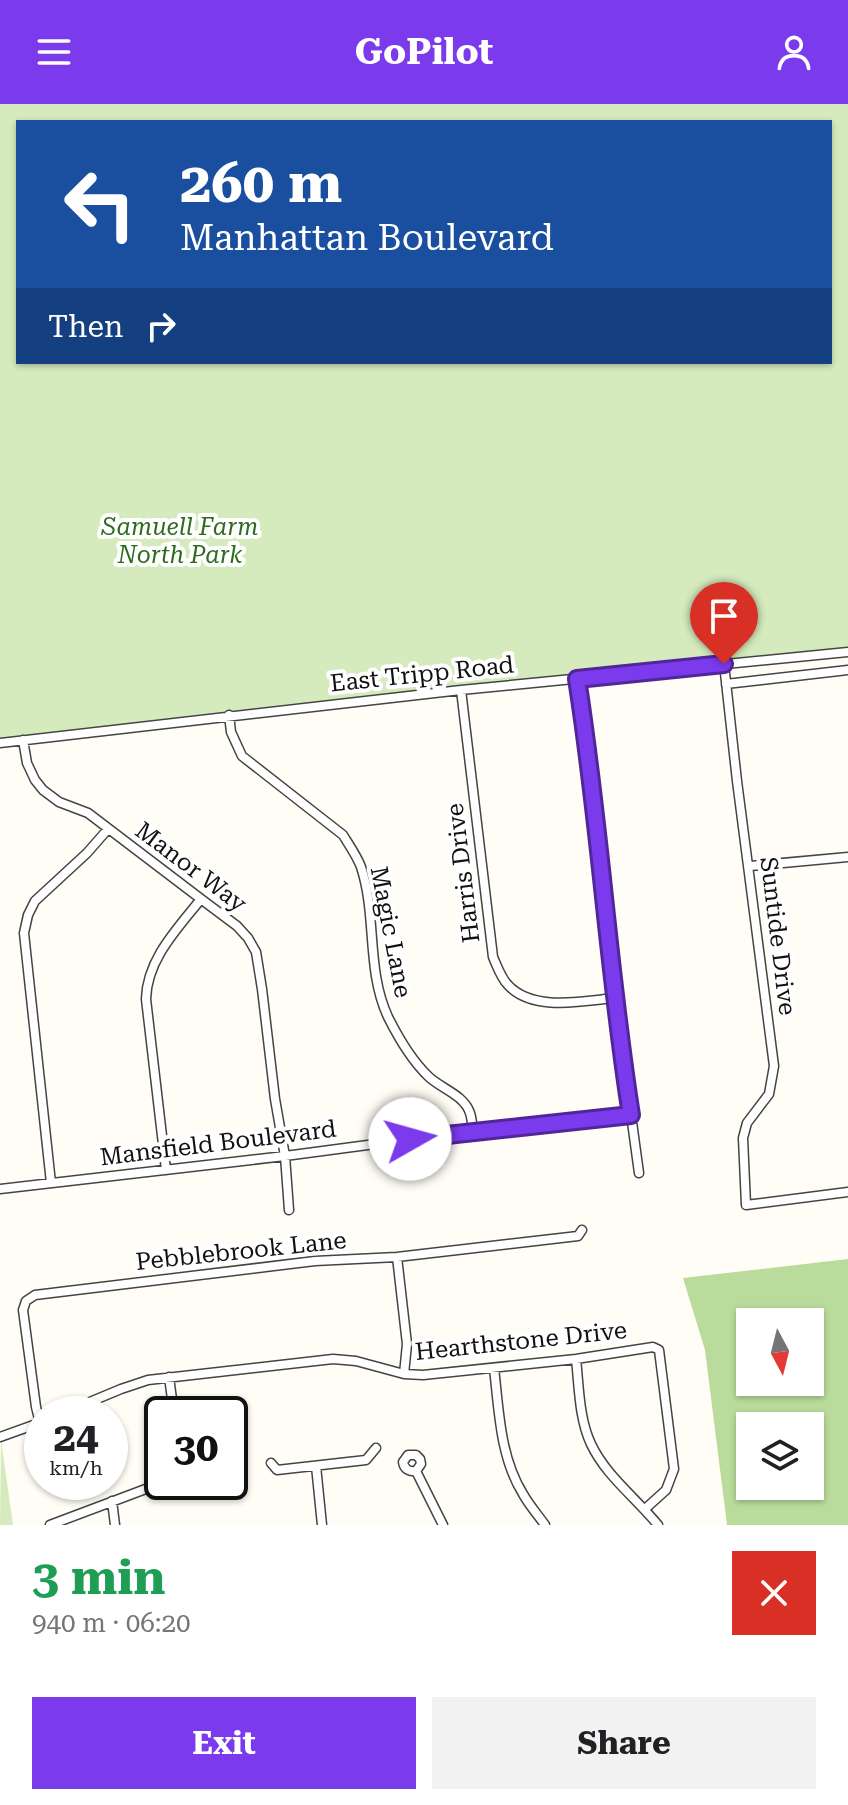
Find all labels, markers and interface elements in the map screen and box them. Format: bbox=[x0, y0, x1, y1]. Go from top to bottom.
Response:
icon: menu bbox=[32, 30, 76, 74]
icon: person bbox=[772, 30, 816, 74]
text: GoPilot bbox=[355, 31, 493, 73]
text: 260 m bbox=[180, 150, 342, 216]
icon: left bbox=[48, 152, 152, 256]
text: Manhattan Boulevard bbox=[180, 217, 554, 259]
icon: right bbox=[139, 304, 183, 348]
text: Then bbox=[48, 309, 123, 344]
park label: Samuell Farm North Park bbox=[101, 513, 258, 569]
pin bbox=[690, 582, 758, 664]
icon: arrive bbox=[702, 594, 746, 638]
street label: East Tripp Road bbox=[329, 650, 515, 698]
street label: Harris Drive bbox=[441, 802, 485, 944]
street label: Manor Way bbox=[130, 816, 253, 918]
street label: Suntide Drive bbox=[754, 855, 802, 1017]
street label: Magic Lane bbox=[365, 864, 417, 1000]
position arrow bbox=[368, 1097, 452, 1181]
street label: Mansfield Boulevard bbox=[98, 1115, 338, 1171]
street label: Pebblebrook Lane bbox=[134, 1226, 348, 1276]
north arrow bbox=[736, 1308, 824, 1396]
map controls bbox=[736, 1308, 824, 1500]
street label: Hearthstone Drive bbox=[414, 1316, 628, 1366]
speed limit sign: 30 bbox=[144, 1396, 248, 1500]
button: layers bbox=[736, 1412, 824, 1500]
text: 24 bbox=[54, 1414, 98, 1461]
text: km/h bbox=[49, 1456, 103, 1480]
text: 3 min bbox=[32, 1550, 165, 1606]
button: close bbox=[732, 1551, 816, 1635]
text: 940 m · 06:20 bbox=[32, 1608, 191, 1638]
button: Exit bbox=[32, 1697, 416, 1789]
button: Share bbox=[432, 1697, 816, 1789]

